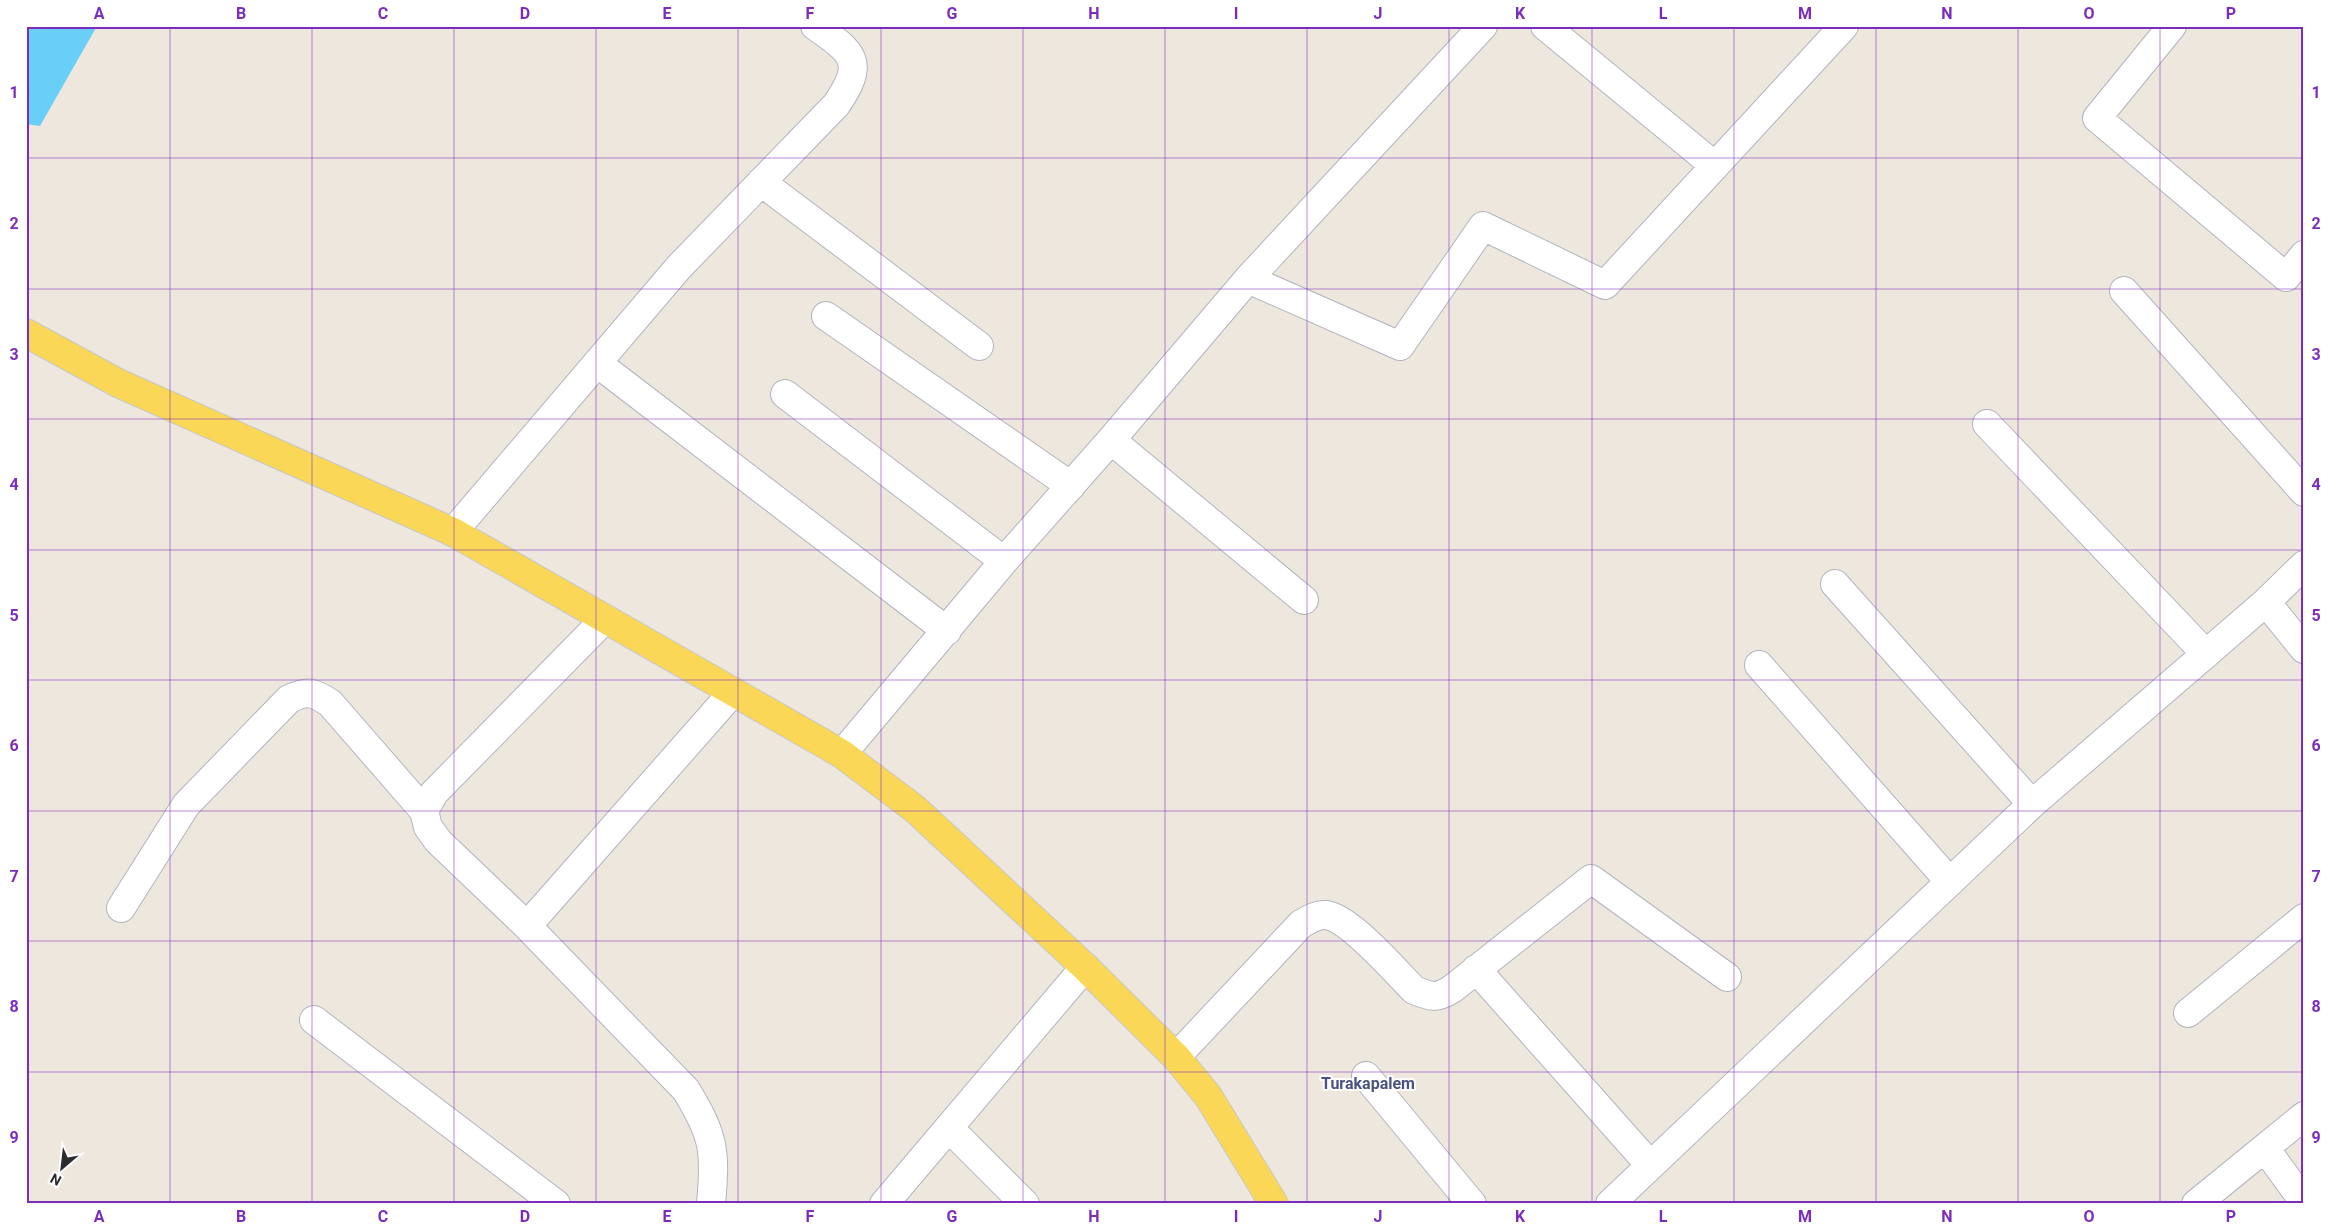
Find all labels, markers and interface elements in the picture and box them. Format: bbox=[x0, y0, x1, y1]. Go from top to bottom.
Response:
text: A bbox=[94, 4, 105, 23]
text: B bbox=[236, 4, 246, 23]
text: C bbox=[378, 4, 388, 23]
text: D bbox=[520, 4, 530, 23]
text: E bbox=[663, 4, 672, 23]
text: F bbox=[806, 4, 815, 23]
text: G bbox=[947, 4, 958, 23]
text: H bbox=[1088, 4, 1100, 23]
text: I bbox=[1234, 4, 1238, 23]
text: J bbox=[1374, 4, 1382, 23]
text: K bbox=[1515, 4, 1526, 23]
text: L bbox=[1659, 4, 1668, 23]
text: M bbox=[1798, 4, 1812, 23]
text: N bbox=[1941, 4, 1953, 23]
text: O bbox=[2083, 4, 2095, 23]
text: P bbox=[2226, 4, 2236, 23]
text: 1 bbox=[9, 83, 19, 102]
text: 1 bbox=[2311, 83, 2321, 102]
text: 2 bbox=[9, 214, 19, 233]
text: 2 bbox=[2311, 214, 2321, 233]
text: 3 bbox=[9, 345, 19, 364]
text: 3 bbox=[2311, 345, 2321, 364]
text: 4 bbox=[9, 475, 19, 494]
text: 4 bbox=[2311, 475, 2321, 494]
text: 5 bbox=[9, 606, 19, 625]
text: 5 bbox=[2311, 606, 2321, 625]
text: 6 bbox=[9, 736, 19, 755]
text: 6 bbox=[2311, 736, 2321, 755]
text: 7 bbox=[9, 867, 19, 886]
text: 7 bbox=[2311, 867, 2321, 886]
text: 8 bbox=[9, 997, 19, 1016]
text: 8 bbox=[2311, 997, 2321, 1016]
district label: Turakapalem bbox=[1321, 1074, 1415, 1093]
text: 9 bbox=[9, 1128, 19, 1147]
text: 9 bbox=[2311, 1128, 2321, 1147]
north arrow bbox=[38, 1142, 88, 1192]
text: N bbox=[48, 1170, 64, 1189]
text: A bbox=[94, 1207, 105, 1226]
text: B bbox=[236, 1207, 246, 1226]
text: C bbox=[378, 1207, 388, 1226]
text: D bbox=[520, 1207, 530, 1226]
text: E bbox=[663, 1207, 672, 1226]
text: F bbox=[806, 1207, 815, 1226]
text: G bbox=[947, 1207, 958, 1226]
text: H bbox=[1088, 1207, 1100, 1226]
text: I bbox=[1234, 1207, 1238, 1226]
text: J bbox=[1374, 1207, 1382, 1226]
text: K bbox=[1515, 1207, 1526, 1226]
text: L bbox=[1659, 1207, 1668, 1226]
text: M bbox=[1798, 1207, 1812, 1226]
text: N bbox=[1941, 1207, 1953, 1226]
text: O bbox=[2083, 1207, 2095, 1226]
text: P bbox=[2226, 1207, 2236, 1226]

